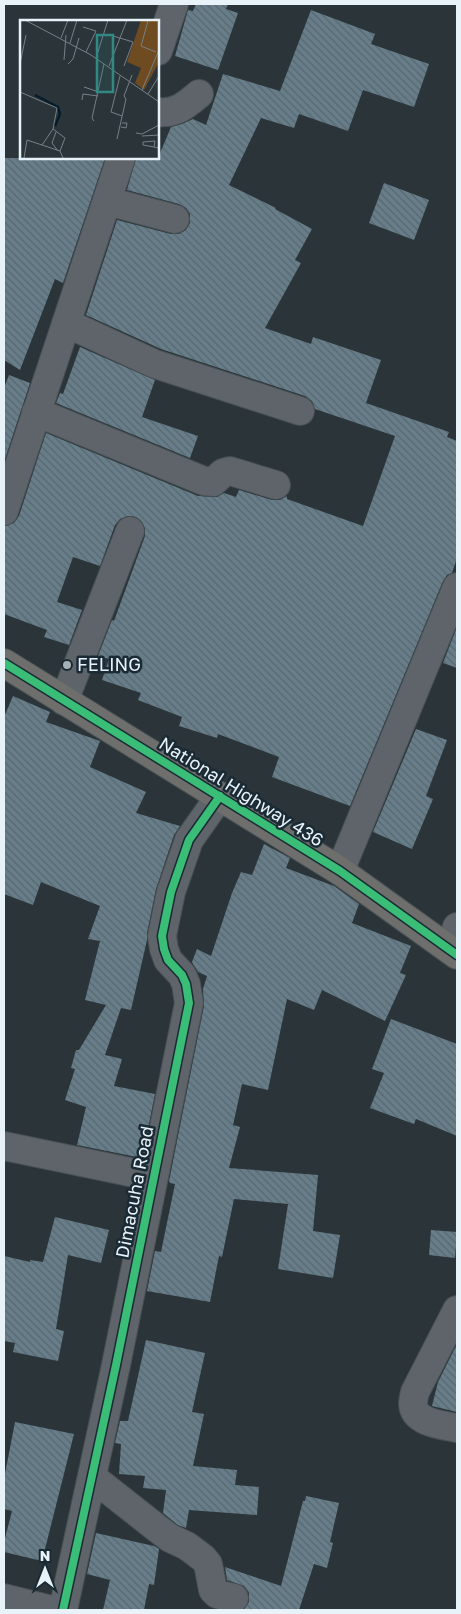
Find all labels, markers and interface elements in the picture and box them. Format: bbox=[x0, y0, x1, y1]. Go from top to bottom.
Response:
inset map bbox=[20, 20, 159, 159]
place label: FELING bbox=[77, 653, 141, 675]
marker: FELING bbox=[61, 659, 73, 671]
street label: National Highway 436 bbox=[155, 732, 328, 851]
street label: Dimacuha Road bbox=[110, 1124, 158, 1260]
north arrow bbox=[20, 1544, 70, 1594]
text: N bbox=[40, 1547, 50, 1564]

